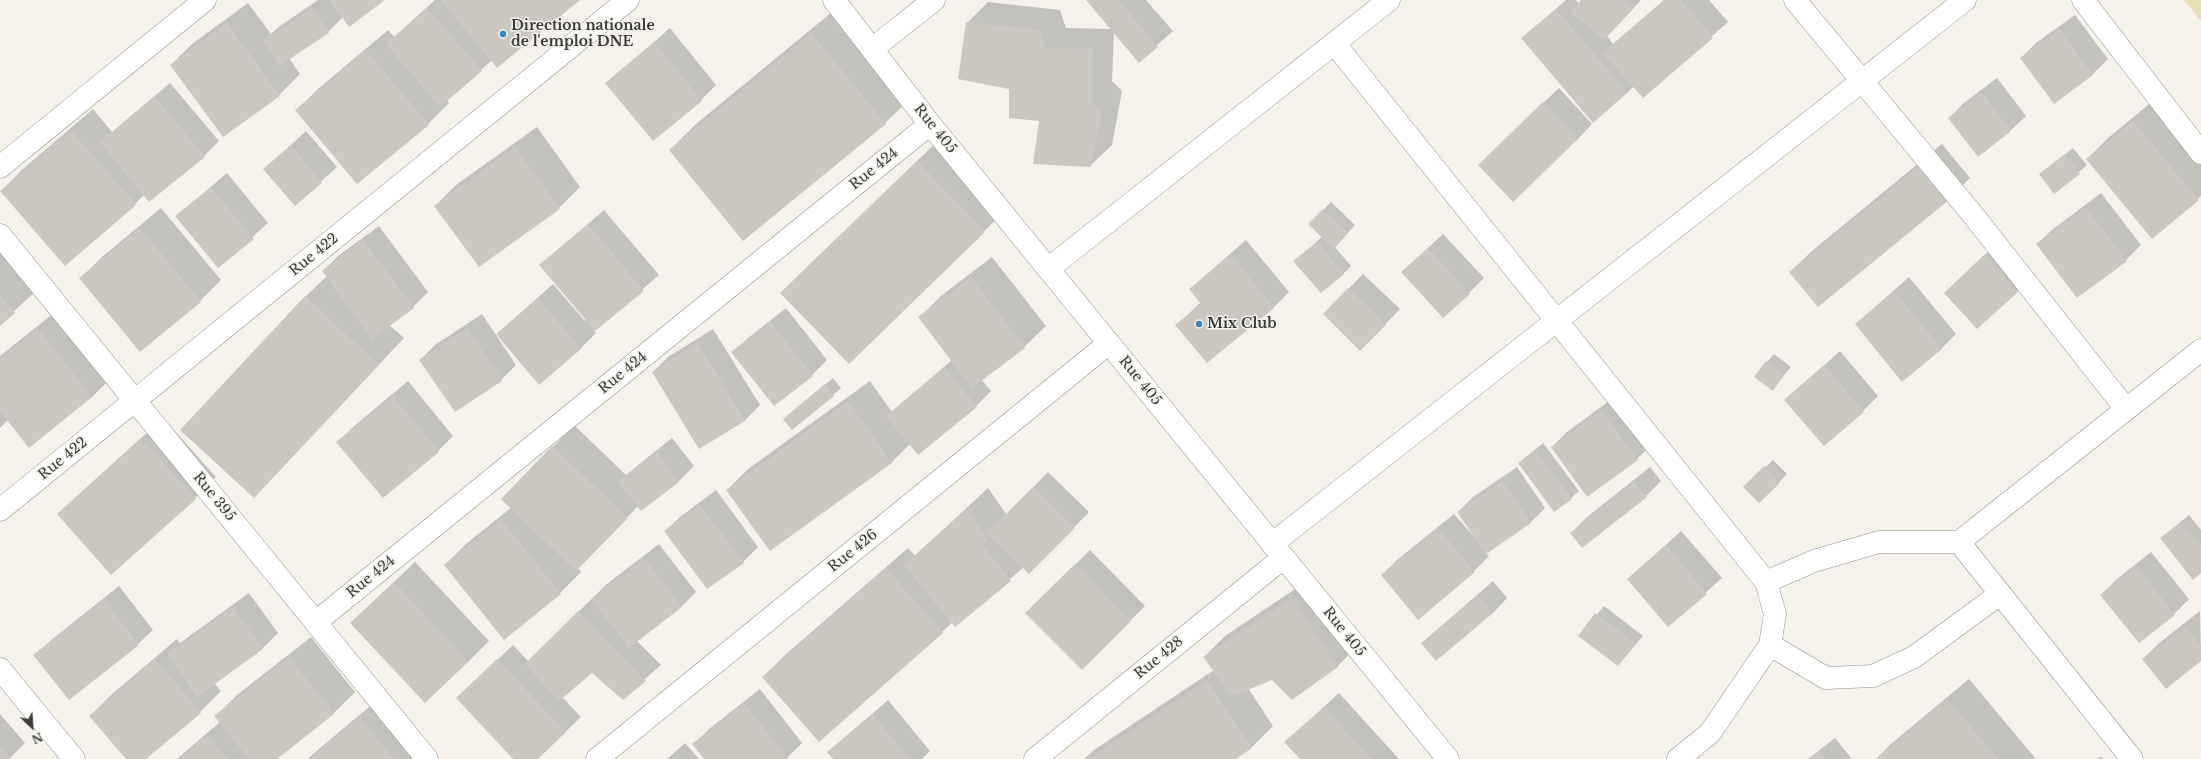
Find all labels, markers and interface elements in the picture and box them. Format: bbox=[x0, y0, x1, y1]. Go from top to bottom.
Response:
place label: Direction nationale de l'emploi DNE bbox=[511, 18, 655, 50]
marker: Direction nationale de l'emploi DNE bbox=[498, 29, 508, 39]
street label: Rue 405 bbox=[910, 101, 960, 157]
street label: Rue 424 bbox=[846, 144, 902, 194]
street label: Rue 422 bbox=[286, 230, 342, 280]
place label: Mix Club bbox=[1207, 316, 1277, 332]
marker: Mix Club bbox=[1194, 319, 1204, 329]
street label: Rue 424 bbox=[595, 348, 651, 398]
street label: Rue 405 bbox=[1115, 353, 1165, 409]
street label: Rue 422 bbox=[35, 434, 91, 484]
street label: Rue 395 bbox=[189, 469, 239, 525]
street label: Rue 426 bbox=[825, 526, 881, 576]
street label: Rue 424 bbox=[343, 552, 399, 602]
street label: Rue 405 bbox=[1319, 604, 1369, 660]
street label: Rue 428 bbox=[1131, 633, 1187, 683]
north arrow bbox=[12, 707, 52, 747]
text: N bbox=[29, 729, 45, 746]

